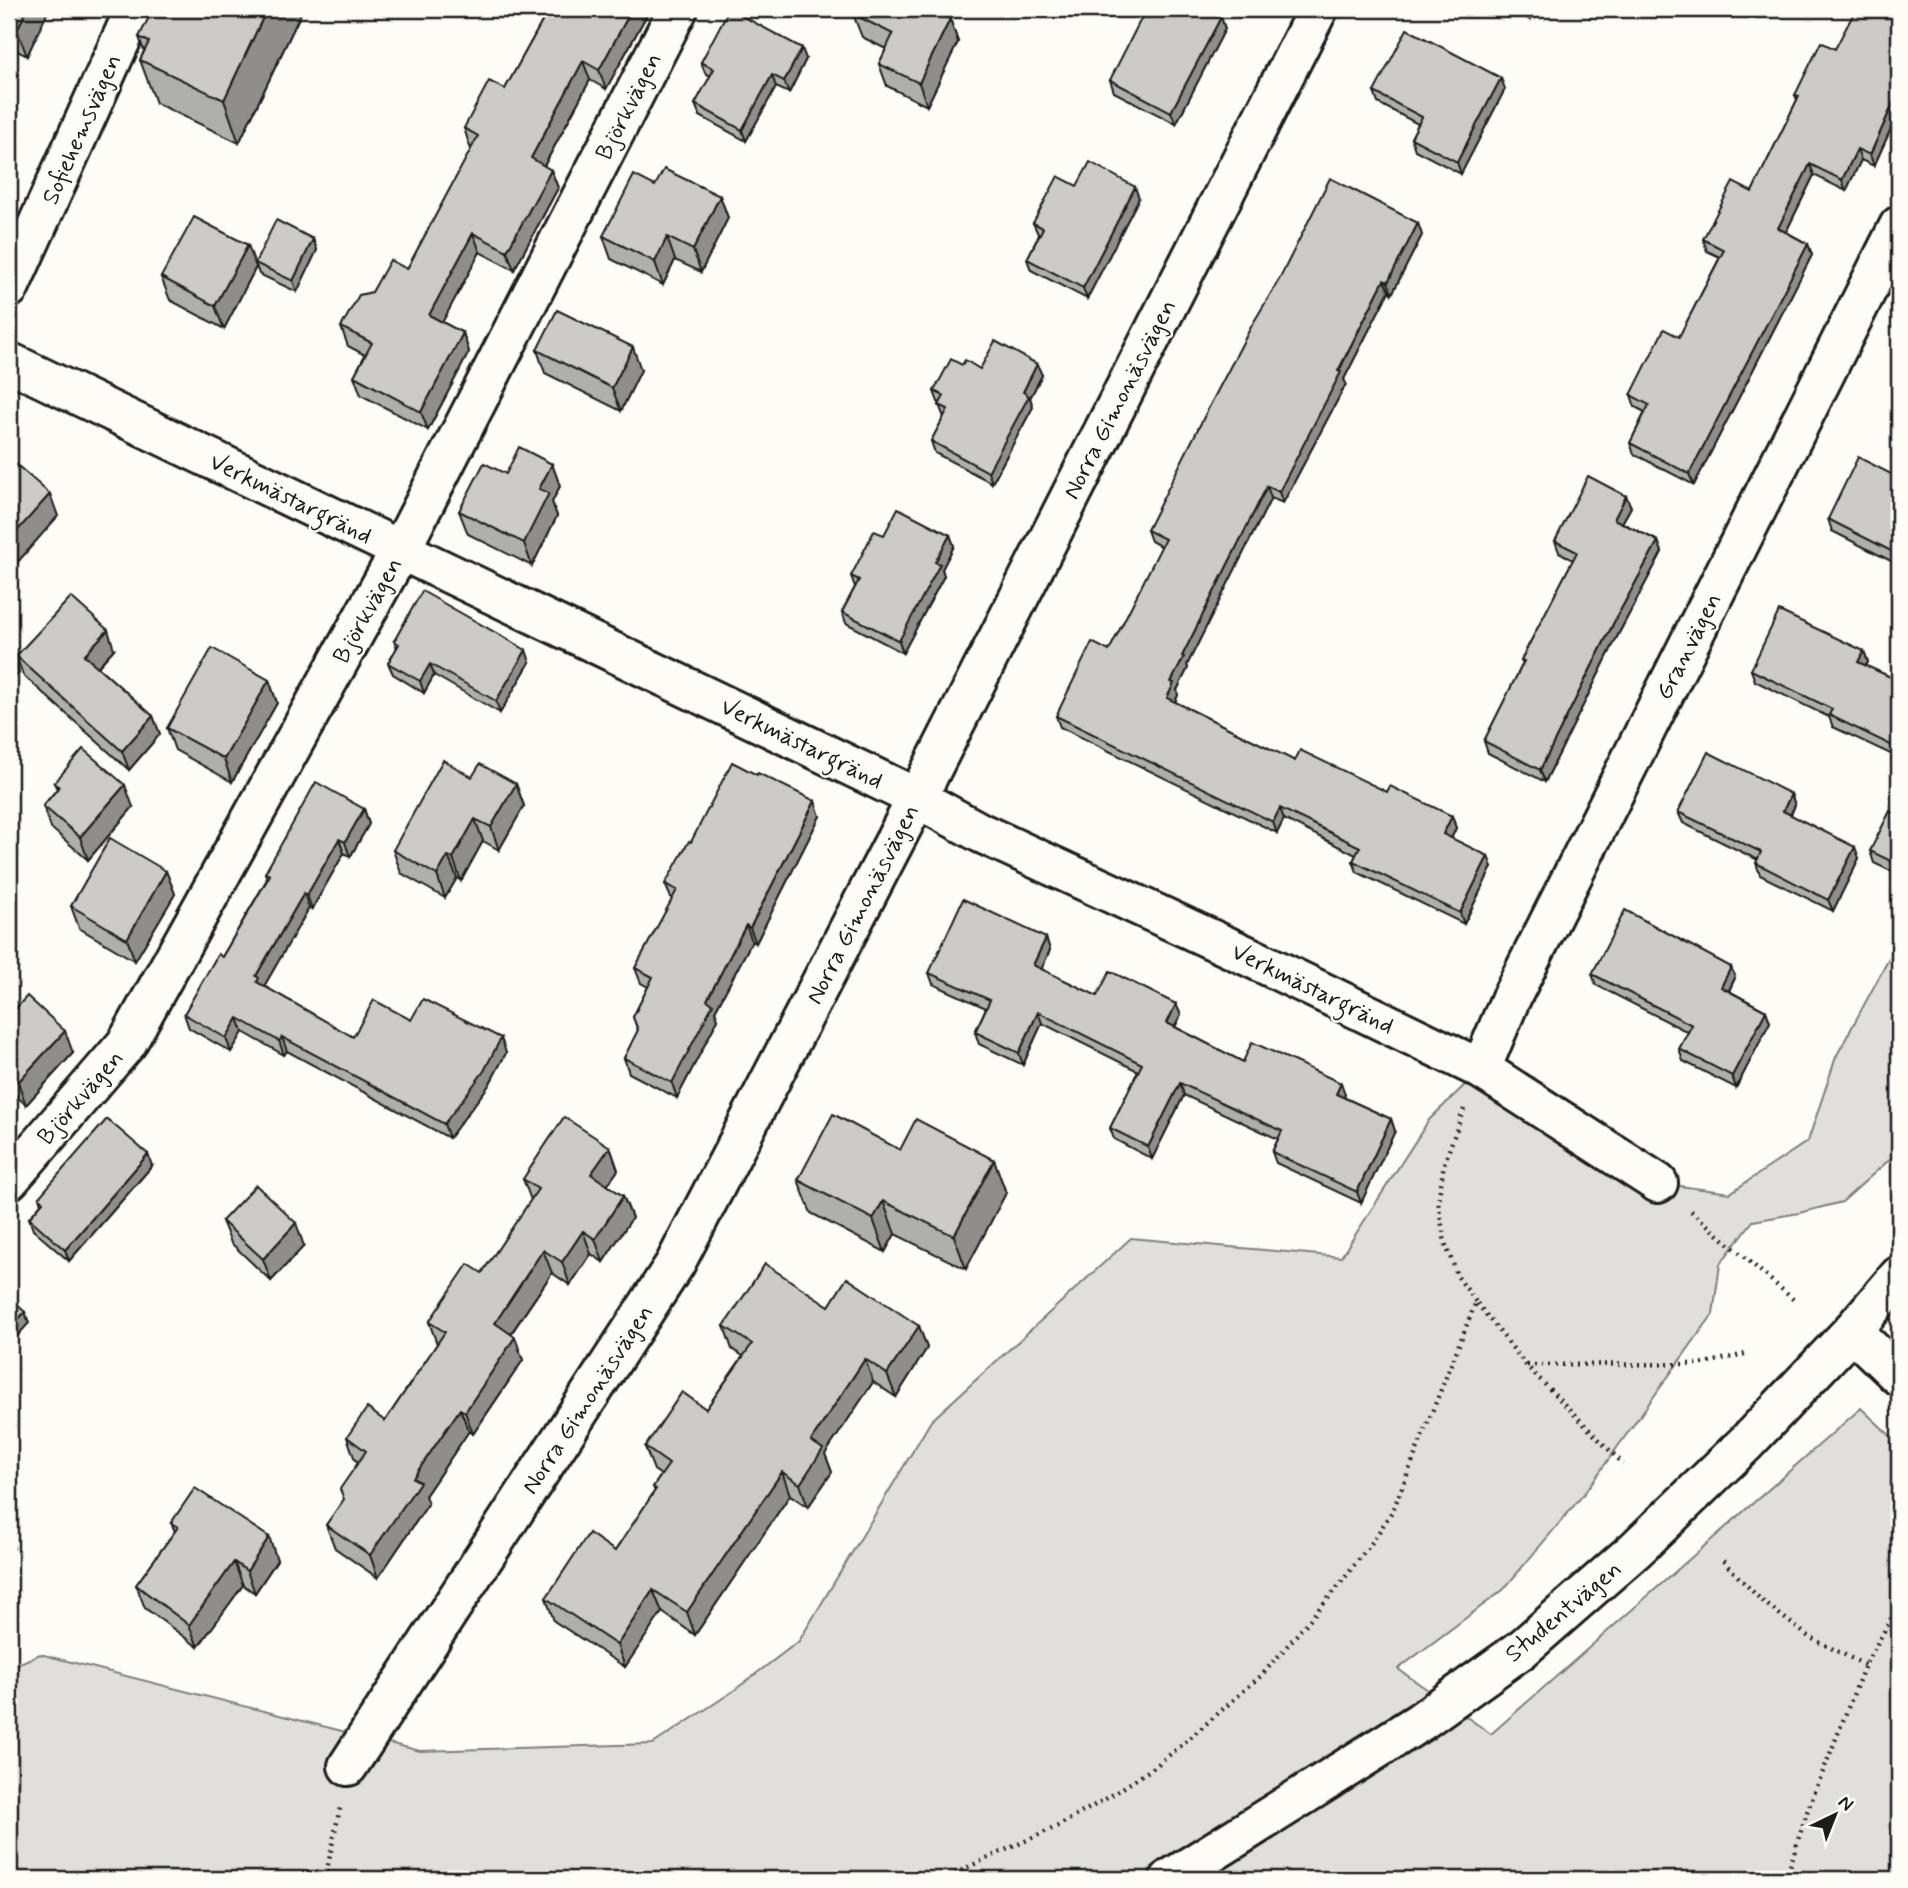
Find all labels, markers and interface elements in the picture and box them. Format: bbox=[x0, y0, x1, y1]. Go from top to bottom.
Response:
street label: Björkvägen bbox=[589, 48, 670, 166]
street label: Sofiehemsvägen bbox=[35, 50, 129, 210]
street label: Norra Gimonäsvägen bbox=[1057, 295, 1184, 505]
street label: Verkmästargränd bbox=[203, 447, 377, 555]
street label: Björkvägen bbox=[326, 552, 410, 669]
street label: Granvägen bbox=[1649, 588, 1730, 705]
street label: Verkmästargränd bbox=[714, 692, 888, 800]
street label: Norra Gimonäsvägen bbox=[800, 800, 927, 1010]
street label: Verkmästargränd bbox=[1225, 937, 1399, 1045]
street label: Björkvägen bbox=[31, 1044, 131, 1152]
street label: Norra Gimonäsvägen bbox=[515, 1299, 661, 1501]
street label: Studentvägen bbox=[1499, 1554, 1629, 1670]
north arrow bbox=[1800, 1780, 1870, 1850]
text: N bbox=[1832, 1790, 1859, 1817]

